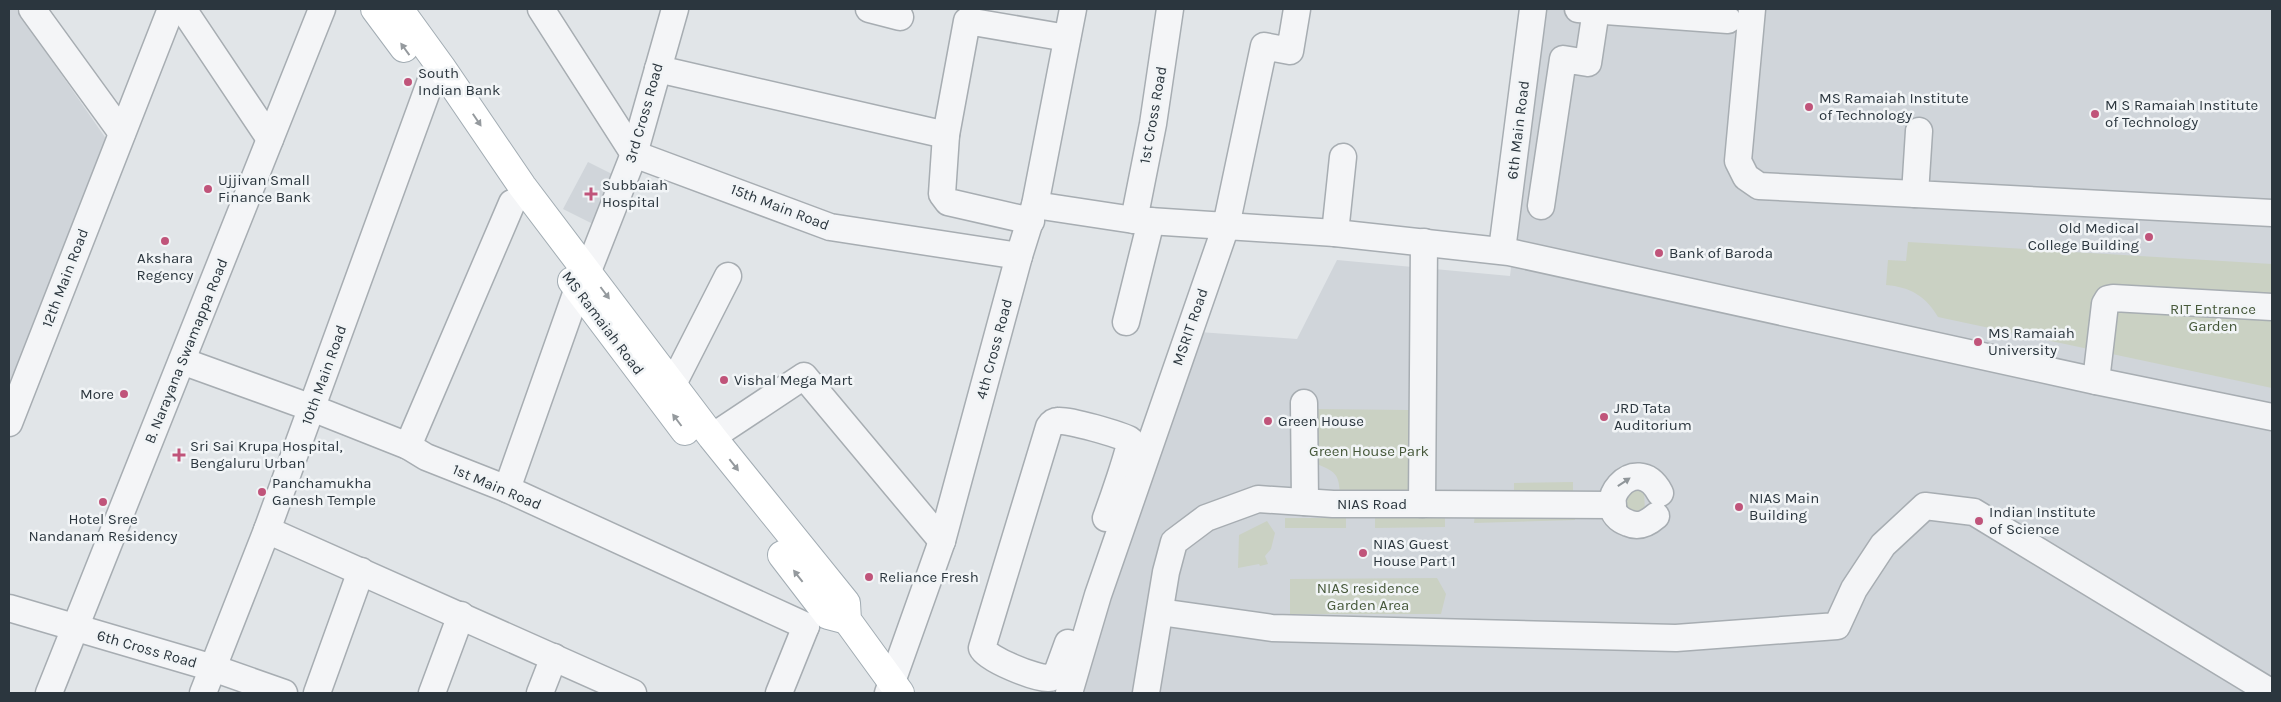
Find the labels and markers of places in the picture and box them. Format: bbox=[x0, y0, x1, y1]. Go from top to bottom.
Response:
place label: South Indian Bank bbox=[418, 64, 501, 99]
marker: South Indian Bank bbox=[402, 76, 414, 88]
place label: MS Ramaiah Institute of Technology bbox=[1819, 89, 1969, 124]
place label: M S Ramaiah Institute of Technology bbox=[2105, 96, 2258, 131]
marker: MS Ramaiah Institute of Technology bbox=[1803, 101, 1815, 113]
marker: M S Ramaiah Institute of Technology bbox=[2089, 108, 2101, 120]
place label: Ujjivan Small Finance Bank bbox=[218, 171, 311, 206]
place label: Subbaiah Hospital bbox=[602, 176, 668, 211]
marker: Ujjivan Small Finance Bank bbox=[202, 183, 214, 195]
marker: Subbaiah Hospital bbox=[584, 187, 598, 201]
place label: Old Medical College Building bbox=[2028, 219, 2140, 254]
marker: Old Medical College Building bbox=[2143, 231, 2155, 243]
marker: Akshara Regency bbox=[159, 235, 171, 247]
place label: Bank of Baroda bbox=[1669, 244, 1773, 262]
marker: Bank of Baroda bbox=[1653, 247, 1665, 259]
place label: Akshara Regency bbox=[137, 249, 193, 284]
place label: MS Ramaiah University bbox=[1988, 324, 2075, 359]
marker: MS Ramaiah University bbox=[1972, 336, 1984, 348]
place label: Vishal Mega Mart bbox=[734, 371, 853, 389]
marker: Vishal Mega Mart bbox=[718, 374, 730, 386]
place label: More bbox=[80, 385, 114, 403]
marker: More bbox=[118, 388, 130, 400]
place label: JRD Tata Auditorium bbox=[1614, 399, 1692, 434]
marker: JRD Tata Auditorium bbox=[1598, 411, 1610, 423]
place label: Green House bbox=[1278, 412, 1364, 430]
marker: Green House bbox=[1262, 415, 1274, 427]
place label: Sri Sai Krupa Hospital, Bengaluru Urban bbox=[190, 437, 343, 472]
marker: Sri Sai Krupa Hospital, Bengaluru Urban bbox=[172, 448, 186, 462]
place label: Panchamukha Ganesh Temple bbox=[272, 474, 376, 509]
marker: Panchamukha Ganesh Temple bbox=[256, 486, 268, 498]
place label: NIAS Main Building bbox=[1749, 489, 1819, 524]
marker: Hotel Sree Nandanam Residency bbox=[97, 496, 109, 508]
marker: NIAS Main Building bbox=[1733, 501, 1745, 513]
place label: Indian Institute of Science bbox=[1989, 503, 2096, 538]
place label: Hotel Sree Nandanam Residency bbox=[28, 510, 178, 545]
marker: Indian Institute of Science bbox=[1973, 515, 1985, 527]
place label: NIAS Guest House Part 1 bbox=[1373, 535, 1456, 570]
marker: NIAS Guest House Part 1 bbox=[1357, 547, 1369, 559]
place label: Reliance Fresh bbox=[879, 568, 979, 586]
marker: Reliance Fresh bbox=[863, 571, 875, 583]

